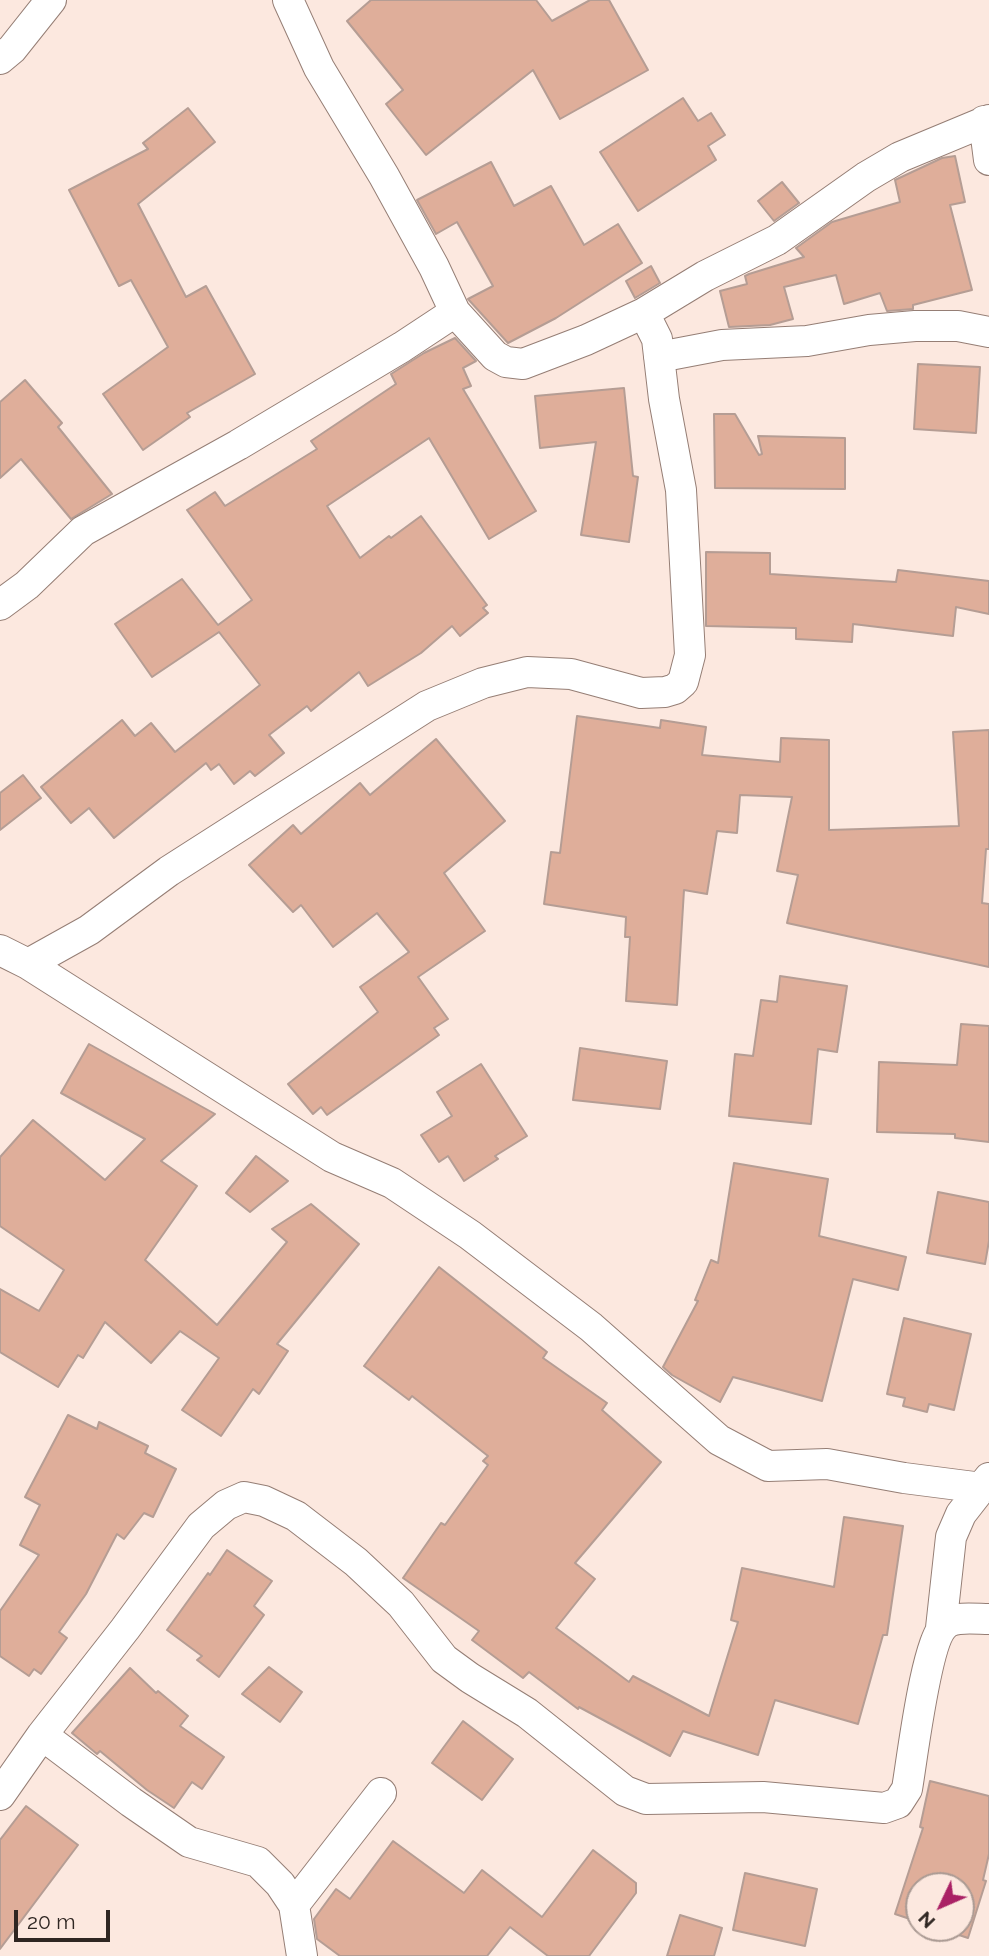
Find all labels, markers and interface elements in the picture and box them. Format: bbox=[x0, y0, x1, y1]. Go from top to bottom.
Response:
north arrow bbox=[905, 1872, 975, 1942]
scale bar bbox=[18, 1896, 114, 1940]
text: N bbox=[913, 1907, 939, 1933]
text: 20 m bbox=[27, 1909, 75, 1934]

